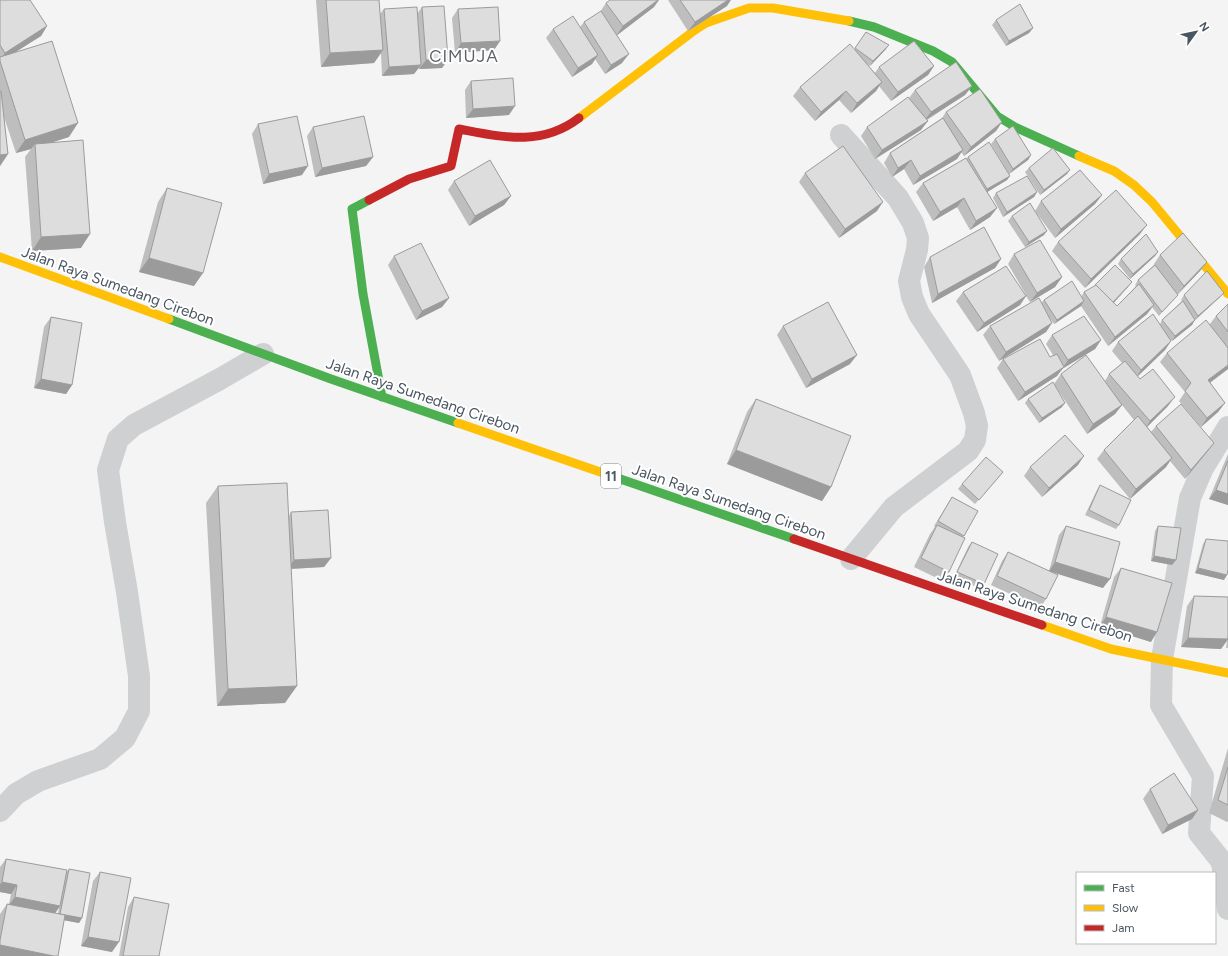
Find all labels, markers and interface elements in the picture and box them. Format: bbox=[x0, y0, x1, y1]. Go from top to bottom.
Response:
north arrow bbox=[1176, 12, 1216, 52]
text: N bbox=[1196, 20, 1212, 34]
district label: CIMUJA bbox=[429, 46, 499, 66]
street label: Jalan Raya Sumedang Cirebon bbox=[19, 243, 217, 329]
street label: Jalan Raya Sumedang Cirebon bbox=[324, 354, 522, 438]
street label: Jalan Raya Sumedang Cirebon bbox=[630, 460, 828, 544]
road number: 11 bbox=[601, 464, 621, 488]
street label: Jalan Raya Sumedang Cirebon bbox=[935, 566, 1135, 646]
legend bbox=[1076, 872, 1216, 944]
text: Fast bbox=[1112, 881, 1135, 895]
text: Slow bbox=[1112, 901, 1139, 915]
text: Jam bbox=[1112, 921, 1135, 935]

